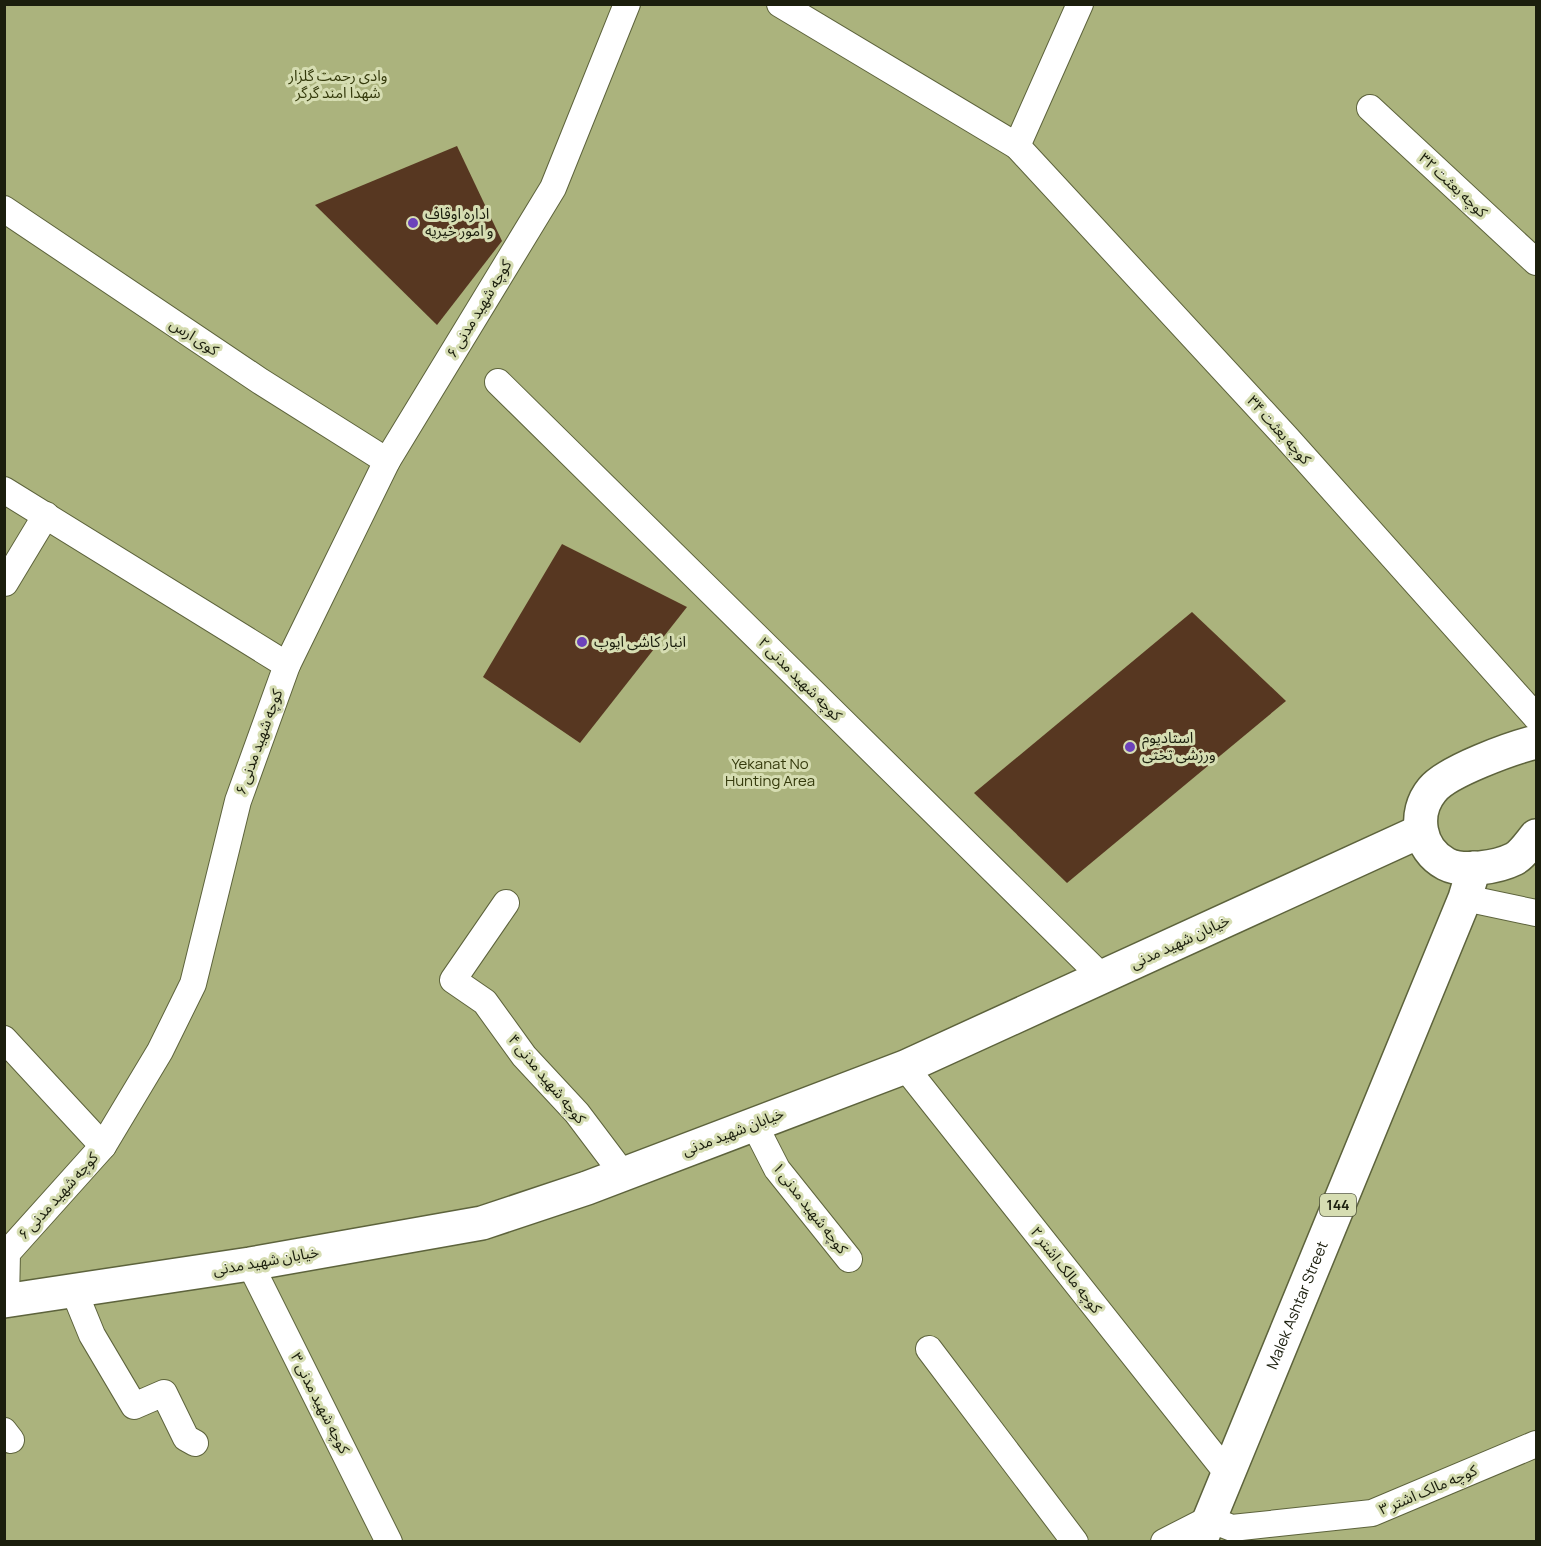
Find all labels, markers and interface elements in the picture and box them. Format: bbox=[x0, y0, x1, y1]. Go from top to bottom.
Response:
park label: وادی رحمت گلزار شهدا امند گرگر bbox=[288, 65, 387, 103]
street label: کوچه بعثت ۳۲ bbox=[1415, 147, 1493, 222]
place label: اداره اوقاف و امور خیریه bbox=[425, 203, 493, 241]
marker: اداره اوقاف و امور خیریه bbox=[406, 216, 420, 230]
street label: کوچه شهید مدنی ۶ bbox=[441, 255, 517, 362]
street label: کوی ارس bbox=[166, 313, 223, 361]
street label: کوچه بعثت ۳۴ bbox=[1243, 391, 1317, 469]
place label: انبار کاشی ایوب bbox=[594, 631, 686, 652]
street label: کوچه شهید مدنی ۲ bbox=[754, 632, 848, 726]
marker: انبار کاشی ایوب bbox=[575, 635, 589, 649]
street label: کوچه شهید مدنی ۶ bbox=[230, 685, 288, 798]
place label: استادیوم ورزشی تختی bbox=[1142, 727, 1216, 765]
marker: استادیوم ورزشی تختی bbox=[1123, 740, 1137, 754]
park label: Yekanat No Hunting Area bbox=[725, 753, 815, 791]
street label: خیابان شهید مدنی bbox=[1127, 909, 1233, 974]
street label: کوچه شهید مدنی ۴ bbox=[504, 1029, 592, 1129]
street label: خیابان شهید مدنی bbox=[679, 1102, 787, 1161]
street label: کوچه شهید مدنی ۶ bbox=[13, 1147, 103, 1244]
street label: کوچه شهید مدنی ۱ bbox=[768, 1158, 853, 1259]
road number: 144 bbox=[1320, 1194, 1356, 1216]
street label: کوچه مالک اشتر ۲ bbox=[1026, 1222, 1107, 1318]
street label: Malek Ashtar Street bbox=[1261, 1238, 1333, 1372]
street label: خیابان شهید مدنی bbox=[211, 1241, 321, 1280]
street label: کوچه شهید مدنی ۳ bbox=[286, 1349, 355, 1458]
street label: کوچه مالک اشتر ۳ bbox=[1376, 1459, 1481, 1520]

